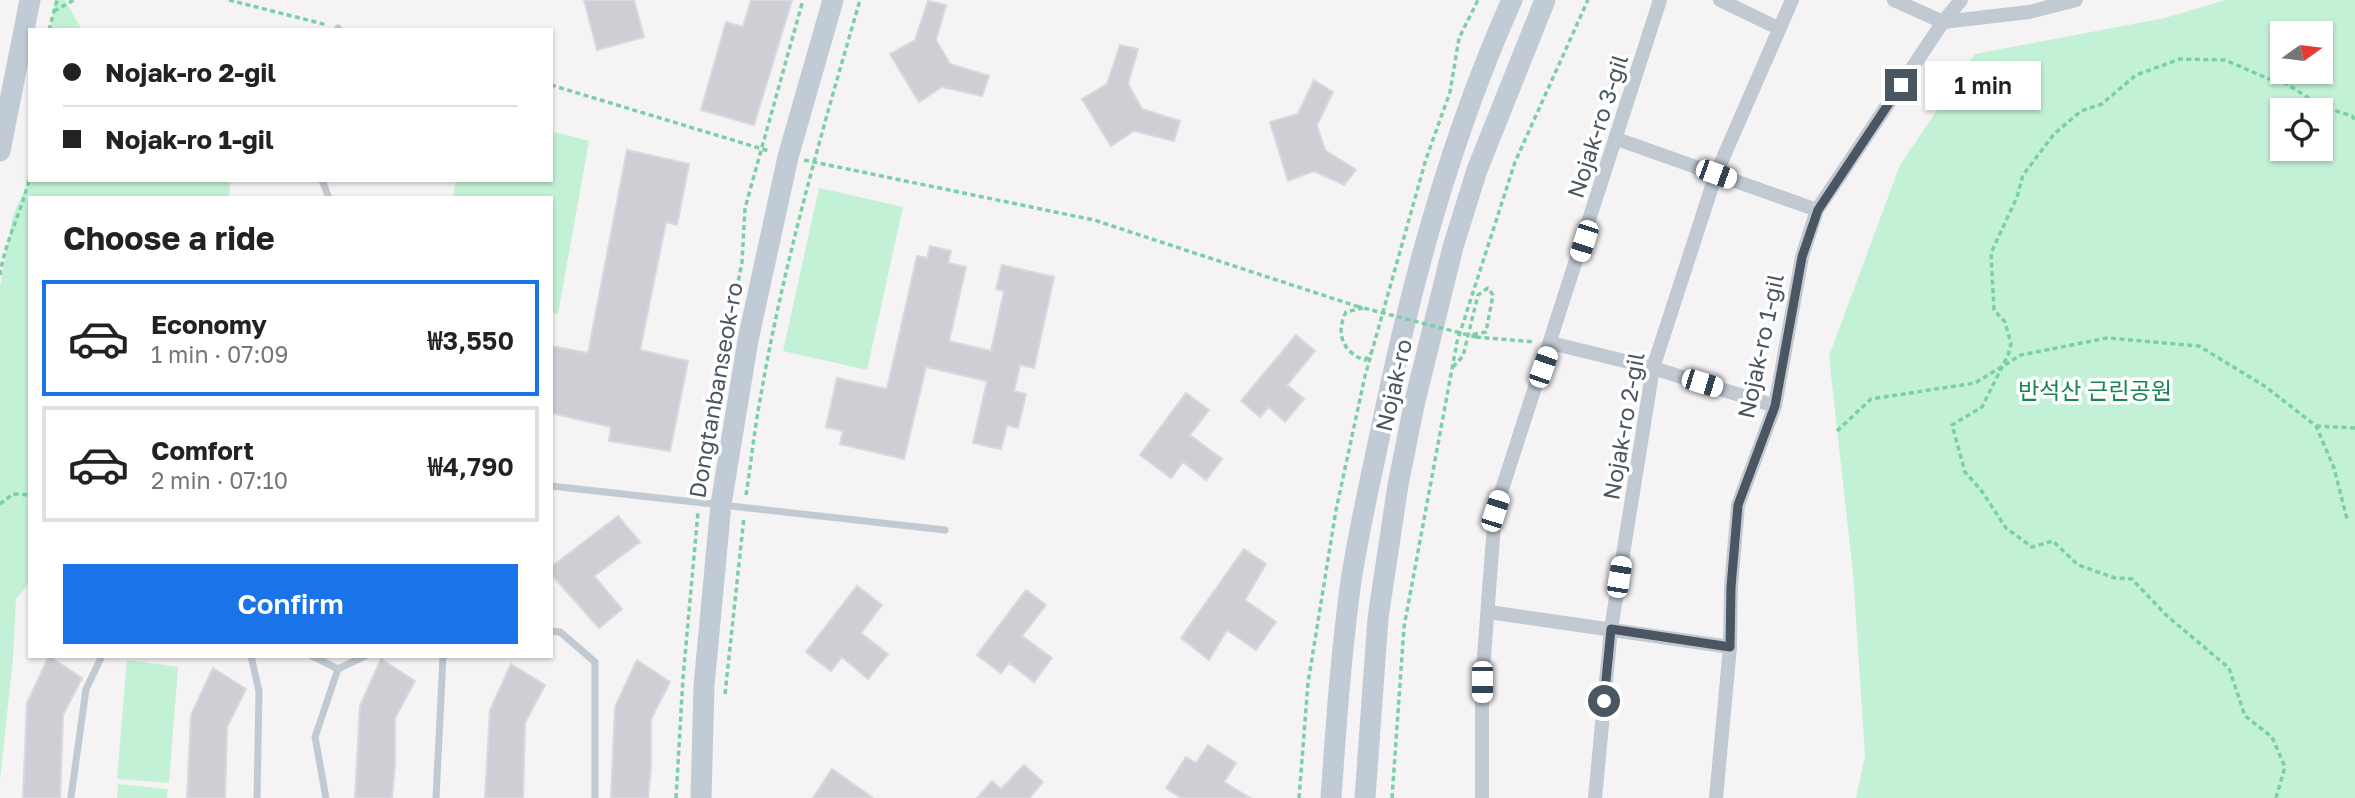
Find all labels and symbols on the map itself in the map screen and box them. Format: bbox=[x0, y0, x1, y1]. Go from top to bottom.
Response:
north arrow bbox=[2270, 21, 2333, 84]
street label: Nojak-ro 3-gil bbox=[1561, 51, 1633, 201]
callout: 1 min bbox=[1926, 60, 2041, 110]
route end bbox=[1885, 69, 1917, 101]
car bbox=[1693, 157, 1740, 191]
car bbox=[1568, 218, 1601, 264]
street label: Nojak-ro 1-gil bbox=[1731, 271, 1789, 421]
street label: Dongtanbanseok-ro bbox=[682, 280, 748, 500]
street label: Nojak-ro bbox=[1369, 336, 1417, 434]
car bbox=[1527, 344, 1560, 390]
street label: Nojak-ro 2-gil bbox=[1596, 350, 1650, 502]
car bbox=[1679, 367, 1726, 399]
park label: 반석산 근린공원 bbox=[2018, 376, 2172, 404]
car bbox=[1479, 488, 1512, 534]
car bbox=[1606, 555, 1633, 599]
car bbox=[1472, 661, 1493, 703]
route start bbox=[1588, 685, 1620, 717]

